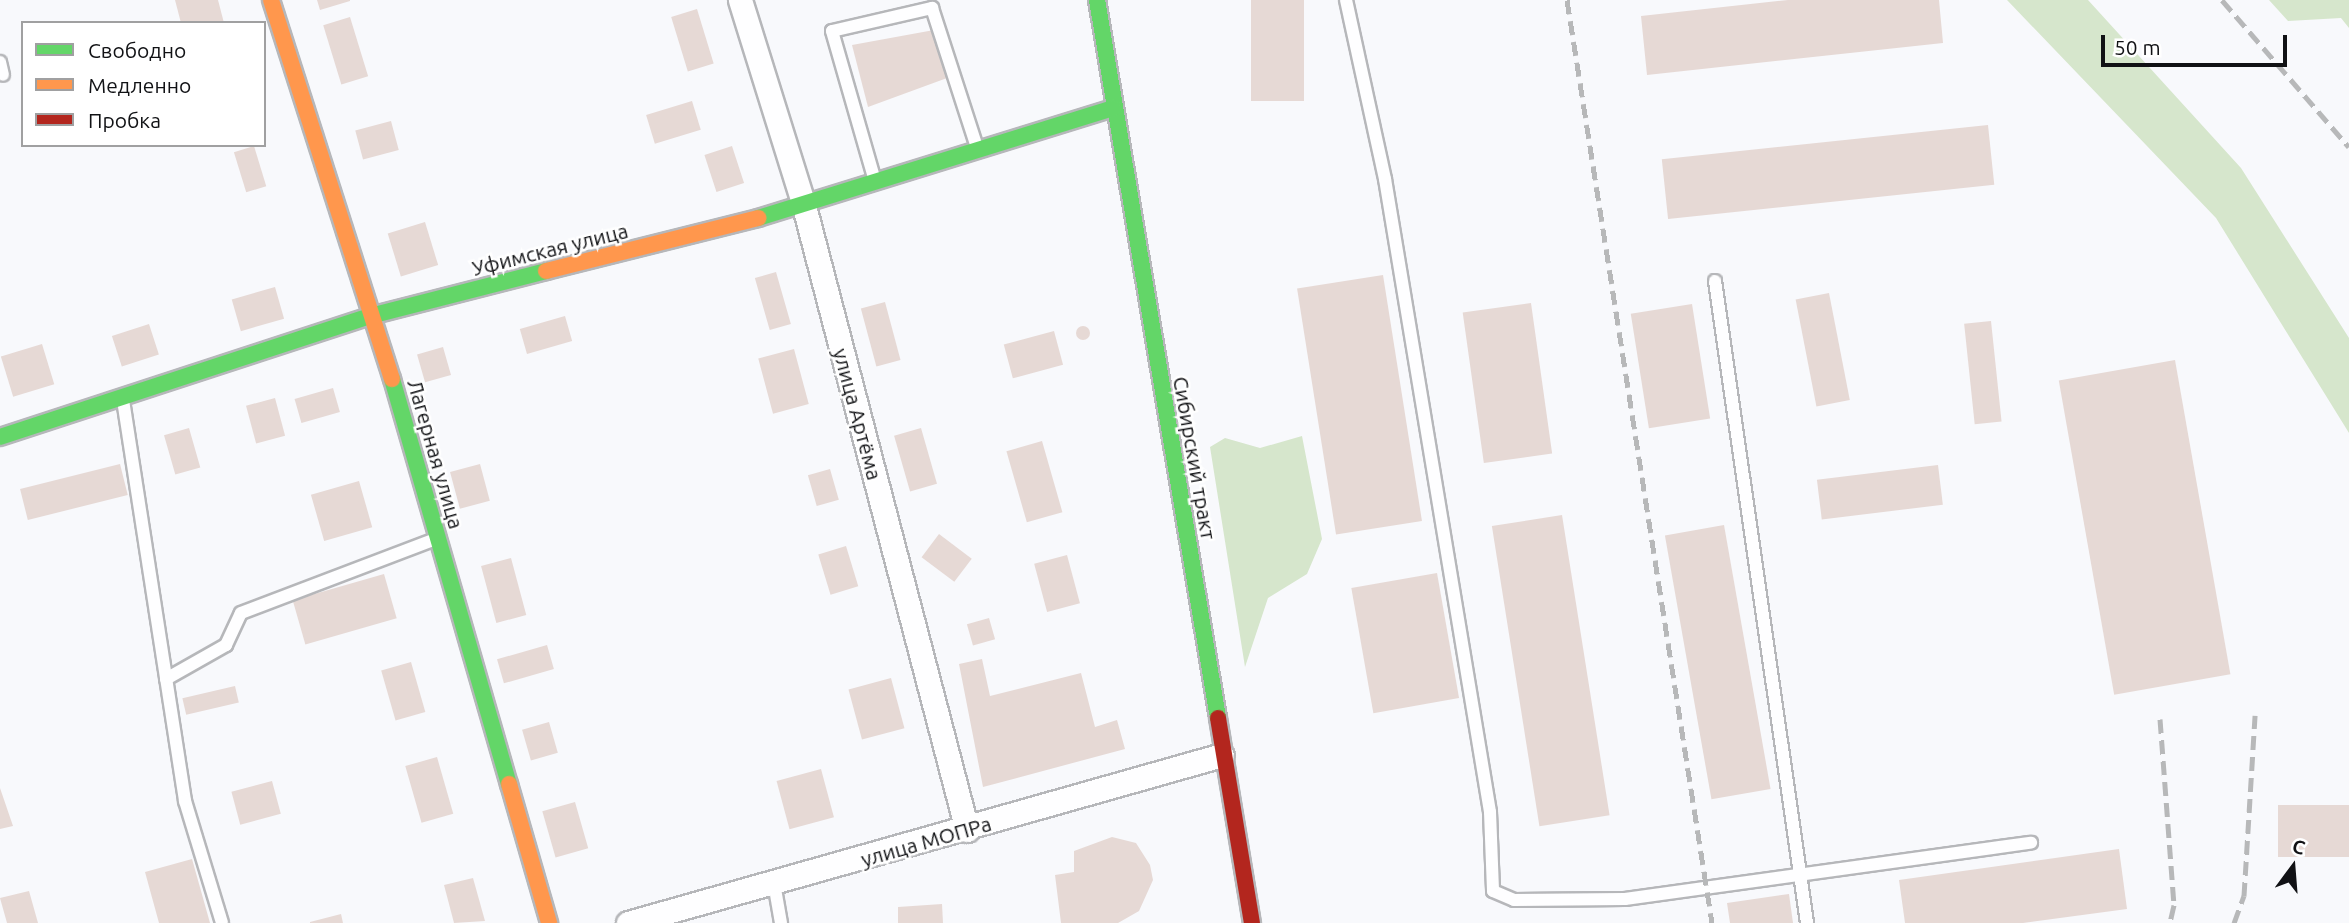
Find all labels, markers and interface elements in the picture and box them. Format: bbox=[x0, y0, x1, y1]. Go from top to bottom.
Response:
legend bbox=[21, 21, 266, 147]
scale bar bbox=[2104, 21, 2290, 65]
text: 50 m bbox=[2114, 35, 2161, 59]
text: Свободно bbox=[88, 38, 186, 62]
text: Медленно bbox=[88, 73, 191, 97]
text: Пробка bbox=[88, 108, 161, 132]
street label: Уфимская улица bbox=[469, 217, 631, 281]
street label: улица Артёма bbox=[828, 345, 888, 483]
street label: Сибирский тракт bbox=[1168, 374, 1222, 542]
street label: Лагерная улица bbox=[403, 376, 469, 532]
street label: улица МОПРа bbox=[858, 810, 994, 872]
north arrow bbox=[2258, 832, 2328, 902]
text: С bbox=[2290, 835, 2308, 859]

